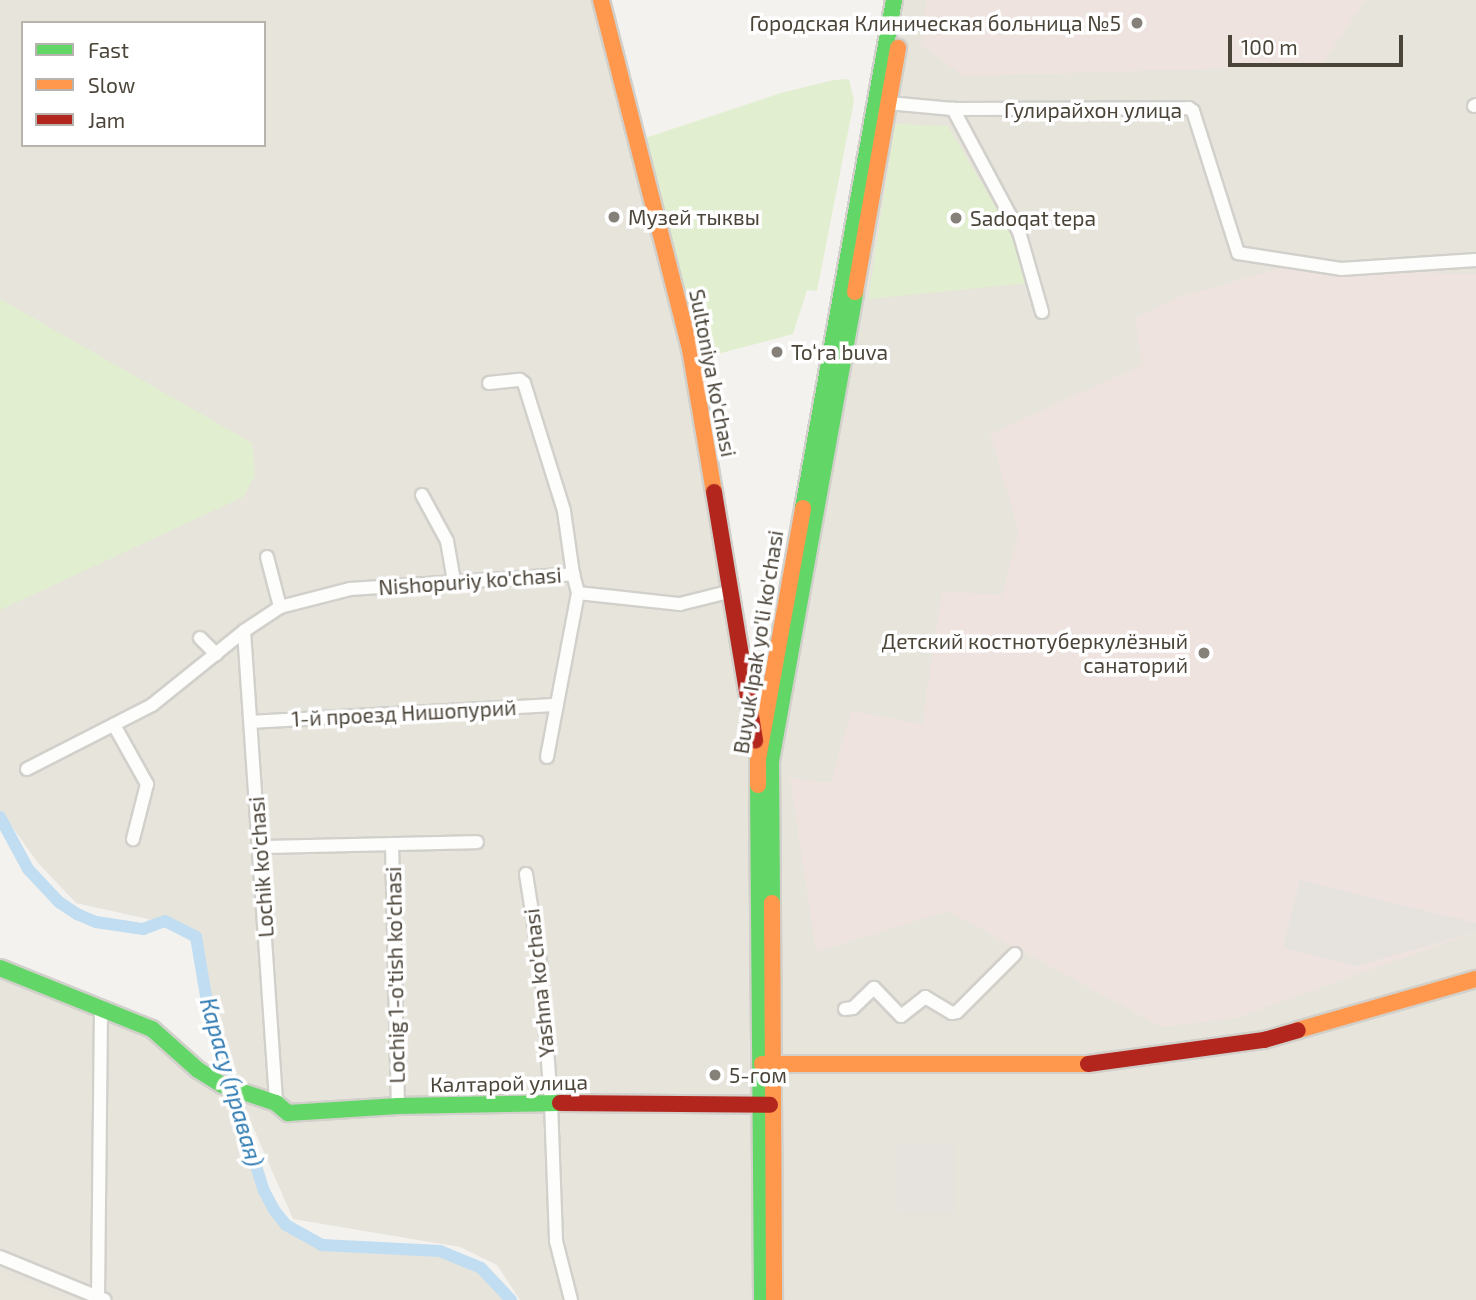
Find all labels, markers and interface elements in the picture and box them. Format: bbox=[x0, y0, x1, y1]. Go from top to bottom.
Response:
place label: Городская Клиническая больница №5 bbox=[749, 10, 1121, 36]
marker: Городская Клиническая больница №5 bbox=[1127, 13, 1147, 33]
legend bbox=[21, 21, 266, 147]
scale bar bbox=[1231, 21, 1406, 65]
text: 100 m bbox=[1241, 34, 1298, 59]
text: Fast bbox=[88, 37, 129, 62]
text: Slow bbox=[88, 72, 135, 97]
street label: Гулирайхон улица bbox=[1004, 97, 1182, 123]
text: Jam bbox=[88, 107, 125, 132]
place label: Музей тыквы bbox=[628, 204, 760, 230]
place label: Sadoqat tepa bbox=[970, 205, 1096, 231]
marker: Музей тыквы bbox=[606, 209, 622, 225]
marker: Sadoqat tepa bbox=[948, 210, 964, 226]
street label: Sultoniya ko'chasi bbox=[684, 287, 742, 459]
place label: To‘ra buva bbox=[791, 339, 888, 365]
marker: To‘ra buva bbox=[769, 344, 785, 360]
street label: Buyuk Ipak yo'li ko'chasi bbox=[728, 528, 788, 756]
street label: Nishopuriy ko'chasi bbox=[377, 562, 563, 600]
place label: Детский костнотуберкулёзный санаторий bbox=[882, 628, 1188, 678]
marker: Детский костнотуберкулёзный санаторий bbox=[1194, 643, 1214, 663]
street label: 1-й проезд Нишопурий bbox=[291, 695, 517, 731]
street label: Lochik ko'chasi bbox=[243, 796, 279, 938]
street label: Lochig 1-o'tish ko'chasi bbox=[381, 866, 409, 1084]
street label: Yashna ko'chasi bbox=[519, 907, 559, 1059]
water label: Карасу (правая) bbox=[195, 994, 269, 1170]
place label: 5-гом bbox=[729, 1062, 787, 1088]
marker: 5-гом bbox=[707, 1067, 723, 1083]
street label: Калтарой улица bbox=[430, 1069, 588, 1097]

